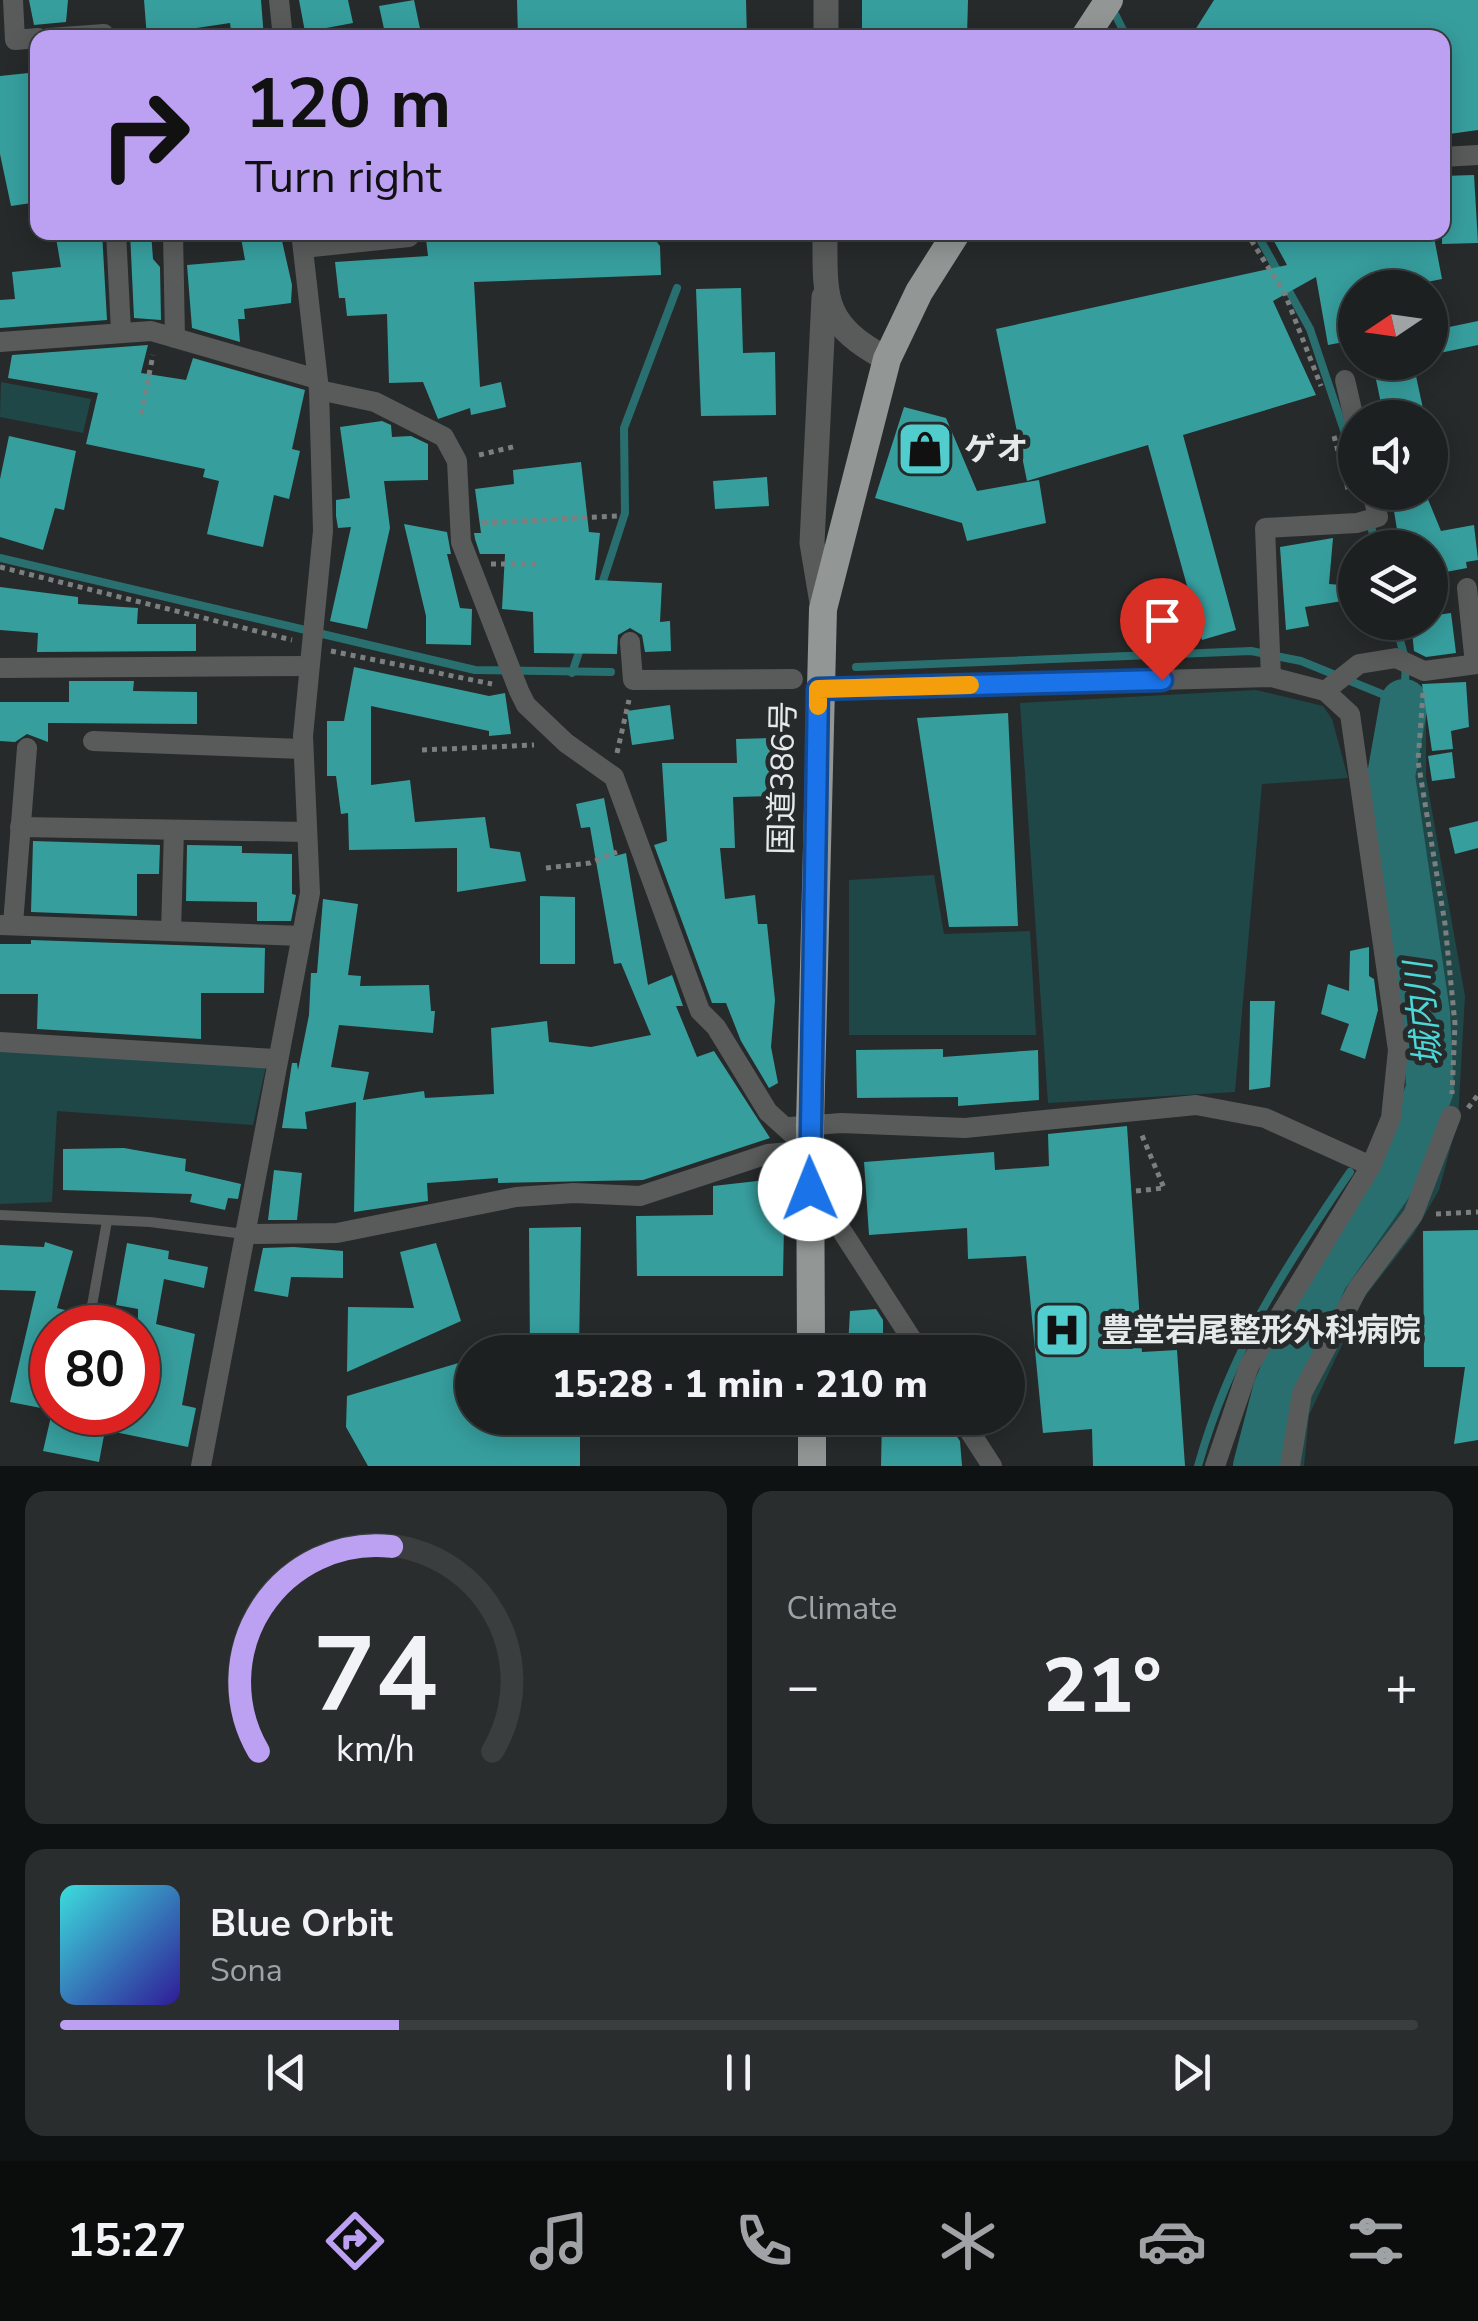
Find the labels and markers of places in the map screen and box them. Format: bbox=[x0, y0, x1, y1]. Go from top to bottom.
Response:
shop icon: ゲオ bbox=[895, 419, 955, 479]
place label: ゲオ bbox=[964, 428, 1028, 471]
pin bbox=[1120, 578, 1205, 681]
hospital icon: 豊堂岩尾整形外科病院 bbox=[1032, 1300, 1092, 1360]
place label: 豊堂岩尾整形外科病院 bbox=[1101, 1309, 1421, 1352]

